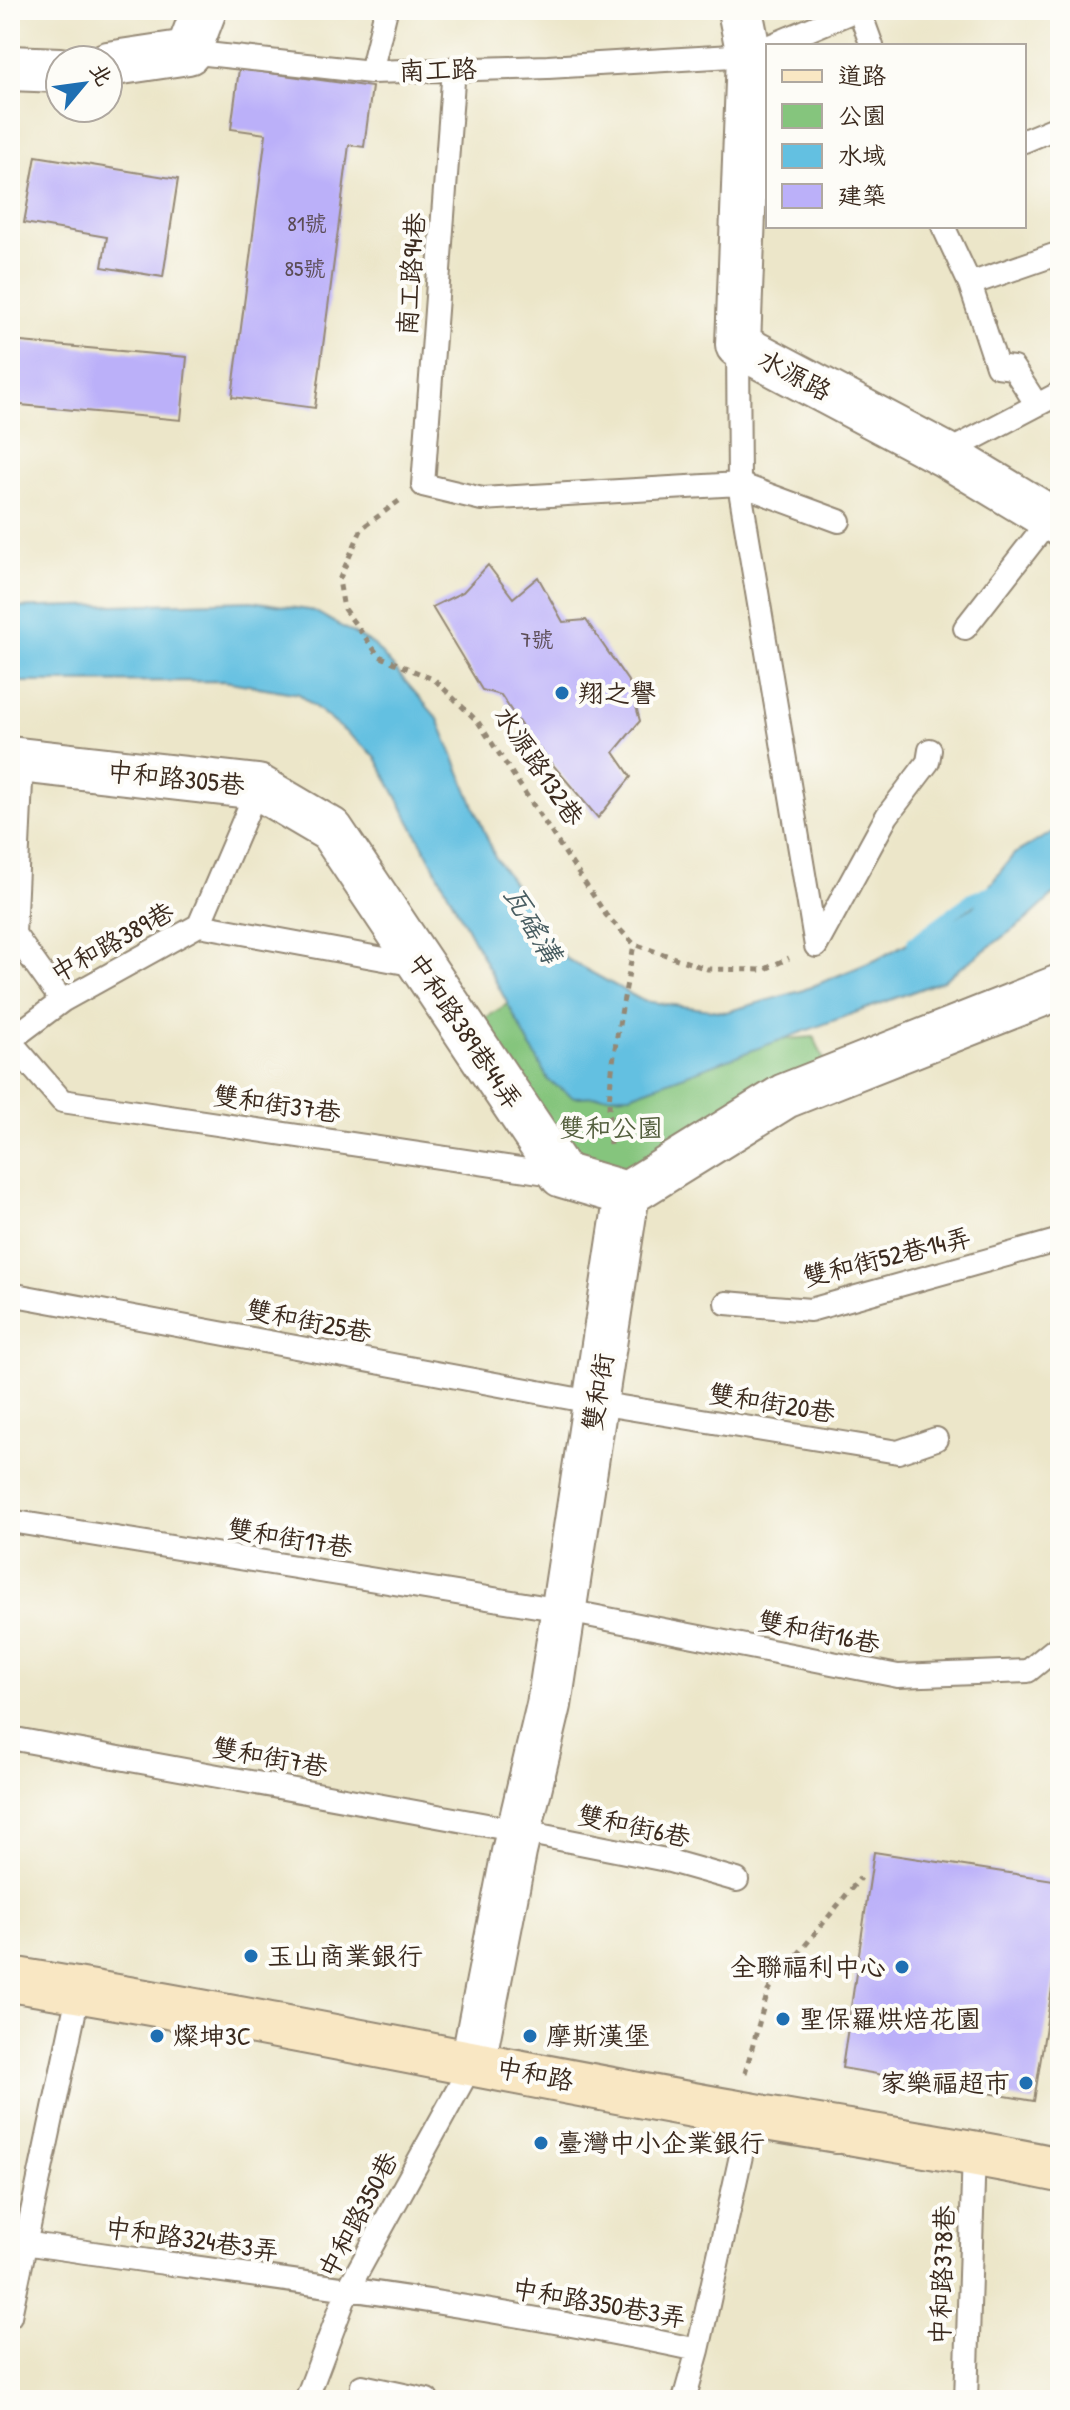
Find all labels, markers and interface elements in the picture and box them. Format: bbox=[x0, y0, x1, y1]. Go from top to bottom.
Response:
north arrow bbox=[44, 44, 124, 124]
legend bbox=[766, 44, 1026, 228]
street label: 南工路 bbox=[398, 51, 478, 88]
text: 北 bbox=[83, 57, 120, 91]
text: 道路 bbox=[838, 59, 886, 91]
text: 公園 bbox=[838, 99, 886, 131]
text: 水域 bbox=[838, 139, 886, 171]
text: 建築 bbox=[838, 179, 886, 211]
house number: 81號 bbox=[287, 208, 327, 238]
street label: 南工路94巷 bbox=[389, 211, 432, 337]
house number: 85號 bbox=[285, 253, 325, 283]
street label: 水源路 bbox=[753, 341, 838, 408]
house number: 7號 bbox=[521, 624, 553, 654]
place label: 翔之譽 bbox=[578, 675, 656, 710]
marker: 翔之譽 bbox=[553, 684, 571, 702]
street label: 水源路132巷 bbox=[487, 699, 592, 832]
street label: 中和路305巷 bbox=[105, 753, 247, 802]
water label: 瓦磘溝 bbox=[495, 878, 572, 971]
street label: 中和路389巷 bbox=[44, 893, 180, 990]
street label: 中和路389巷44弄 bbox=[400, 946, 531, 1116]
street label: 雙和街37巷 bbox=[211, 1077, 343, 1130]
park label: 雙和公園 bbox=[559, 1110, 663, 1145]
street label: 雙和街52巷14弄 bbox=[799, 1219, 975, 1294]
street label: 雙和街25巷 bbox=[243, 1291, 375, 1350]
street label: 雙和街 bbox=[574, 1351, 621, 1433]
street label: 雙和街20巷 bbox=[706, 1375, 838, 1430]
street label: 雙和街17巷 bbox=[225, 1510, 355, 1565]
street label: 雙和街16巷 bbox=[755, 1603, 883, 1660]
street label: 雙和街7巷 bbox=[209, 1729, 331, 1784]
street label: 雙和街6巷 bbox=[575, 1797, 694, 1855]
place label: 玉山商業銀行 bbox=[267, 1938, 423, 1973]
marker: 玉山商業銀行 bbox=[242, 1947, 260, 1965]
place label: 全聯福利中心 bbox=[730, 1949, 886, 1984]
marker: 全聯福利中心 bbox=[893, 1958, 911, 1976]
place label: 聖保羅烘焙花園 bbox=[799, 2001, 981, 2036]
marker: 聖保羅烘焙花園 bbox=[774, 2010, 792, 2028]
place label: 燦坤3C bbox=[173, 2018, 251, 2053]
place label: 摩斯漢堡 bbox=[546, 2018, 650, 2053]
marker: 燦坤3C bbox=[148, 2027, 166, 2045]
marker: 摩斯漢堡 bbox=[521, 2027, 539, 2045]
street label: 中和路 bbox=[493, 2049, 577, 2098]
place label: 家樂福超市 bbox=[880, 2065, 1010, 2100]
marker: 家樂福超市 bbox=[1017, 2074, 1035, 2092]
place label: 臺灣中小企業銀行 bbox=[557, 2125, 765, 2160]
marker: 臺灣中小企業銀行 bbox=[532, 2134, 550, 2152]
street label: 中和路350巷 bbox=[310, 2145, 405, 2284]
street label: 中和路378巷 bbox=[922, 2205, 961, 2345]
street label: 中和路324巷3弄 bbox=[103, 2209, 281, 2268]
street label: 中和路350巷3弄 bbox=[509, 2270, 689, 2335]

